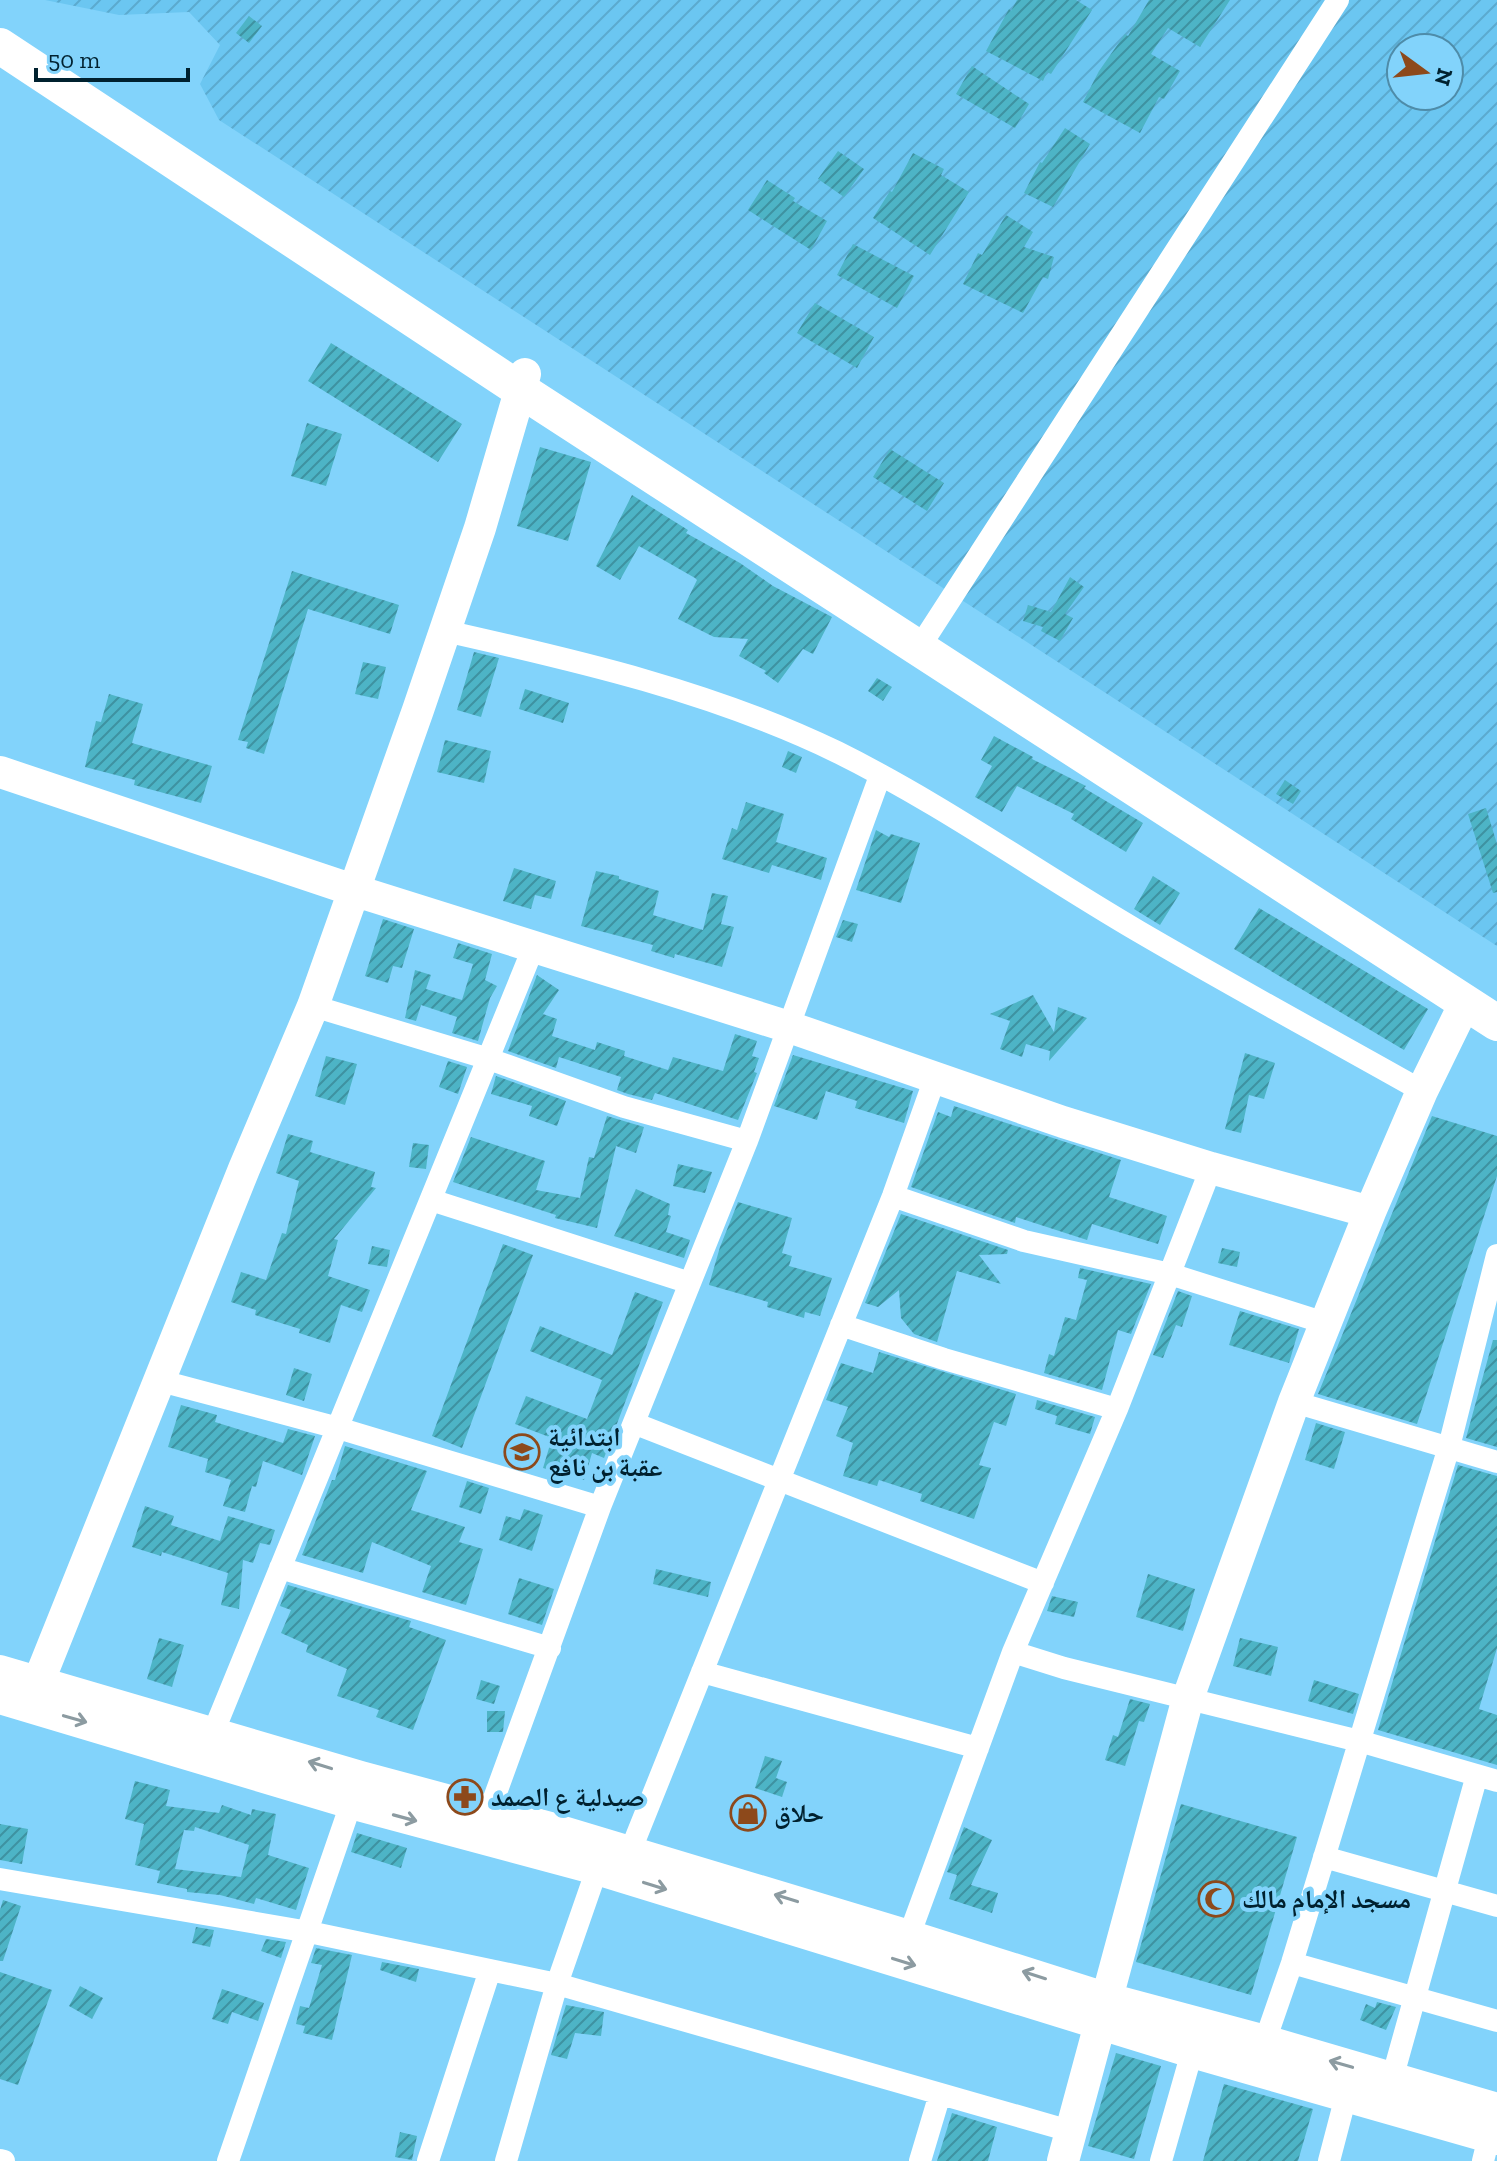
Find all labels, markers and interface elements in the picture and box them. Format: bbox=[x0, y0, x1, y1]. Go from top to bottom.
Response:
scale bar bbox=[36, 32, 188, 82]
north arrow bbox=[1385, 32, 1465, 112]
text: 50 m bbox=[48, 45, 101, 74]
text: N bbox=[1429, 65, 1459, 89]
place label: ابتدائية عقبة بن نافع bbox=[548, 1421, 662, 1484]
school or university icon: ابتدائية عقبة بن نافع bbox=[503, 1433, 541, 1471]
one-way arrow bbox=[62, 1713, 87, 1727]
one-way arrow bbox=[308, 1757, 334, 1772]
pharmacy icon: صيدلية ع الصمد bbox=[446, 1778, 484, 1816]
place label: صيدلية ع الصمد bbox=[491, 1781, 645, 1814]
shop icon: حلاق bbox=[729, 1794, 767, 1832]
place label: حلاق bbox=[774, 1797, 824, 1829]
one-way arrow bbox=[391, 1811, 417, 1826]
one-way arrow bbox=[642, 1879, 668, 1894]
mosque icon: مسجد الإمام مالك bbox=[1197, 1880, 1235, 1918]
place label: مسجد الإمام مالك bbox=[1242, 1883, 1411, 1917]
one-way arrow bbox=[773, 1890, 799, 1905]
one-way arrow bbox=[891, 1956, 916, 1970]
one-way arrow bbox=[1022, 1967, 1047, 1981]
one-way arrow bbox=[1329, 2056, 1355, 2071]

